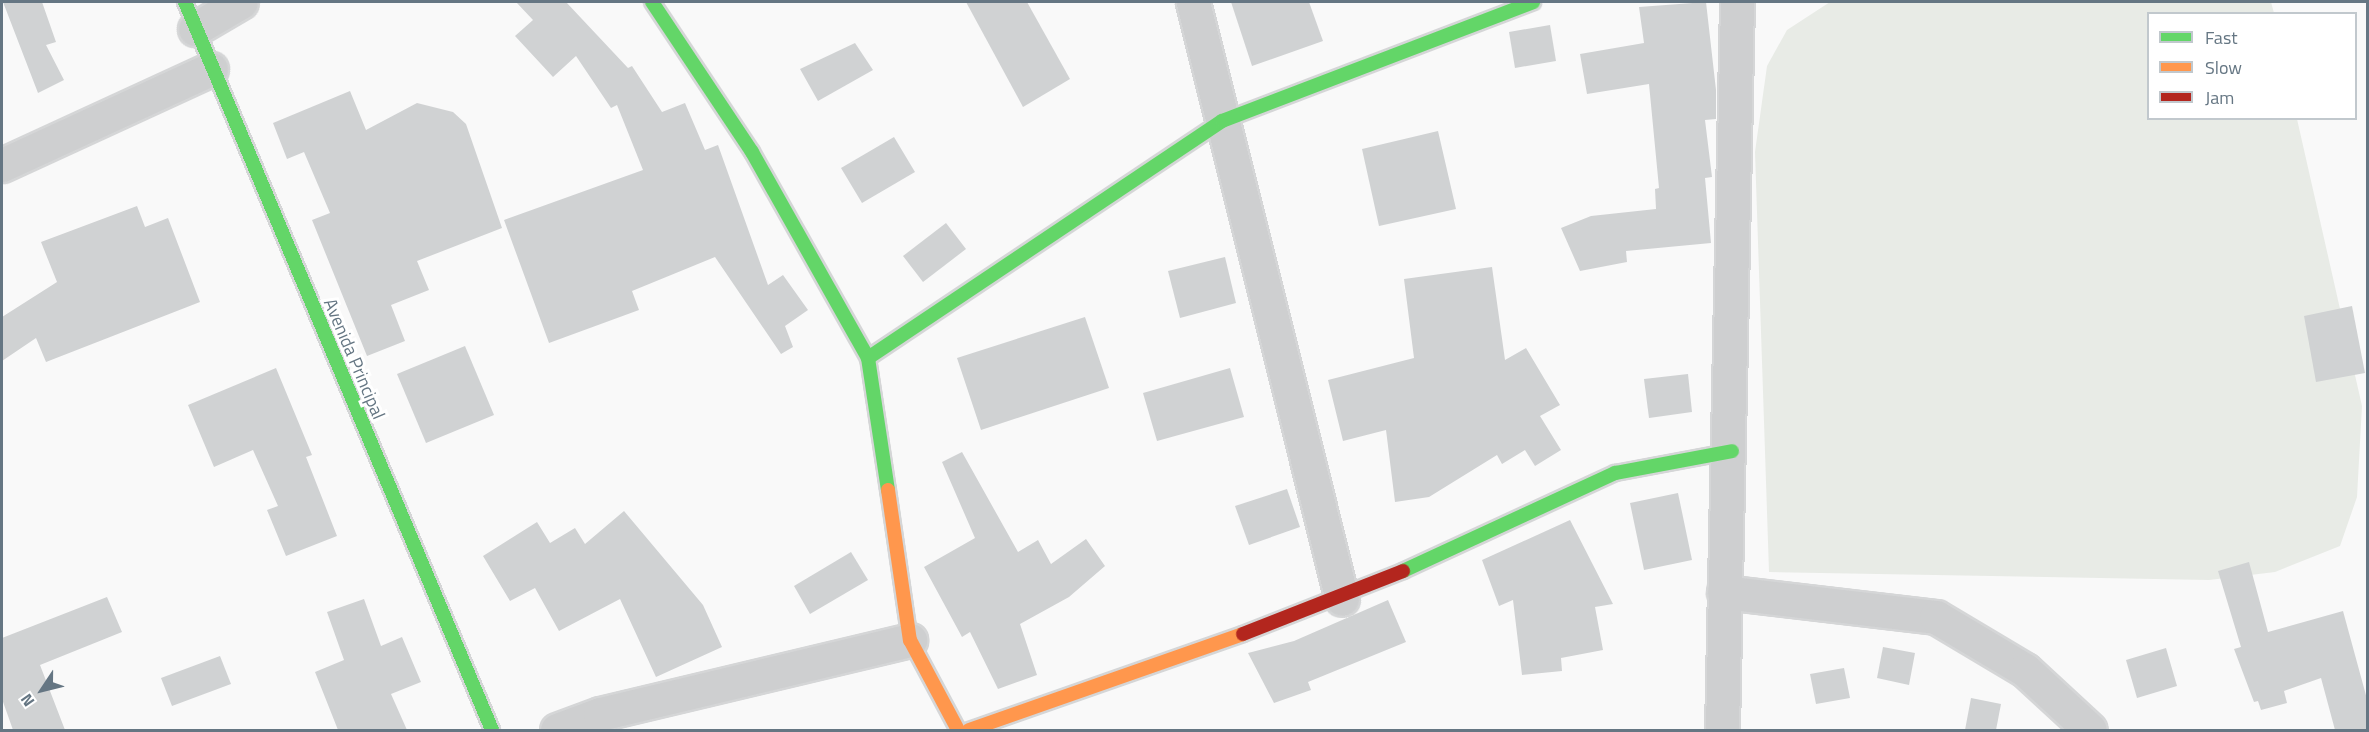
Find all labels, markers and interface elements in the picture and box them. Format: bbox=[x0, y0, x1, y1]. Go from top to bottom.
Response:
legend bbox=[2147, 12, 2357, 120]
text: Fast bbox=[2205, 24, 2238, 51]
text: Slow bbox=[2205, 54, 2242, 81]
text: Jam bbox=[2205, 84, 2234, 111]
street label: Avenida Principal bbox=[319, 295, 389, 423]
north arrow bbox=[12, 660, 72, 720]
text: N bbox=[14, 689, 40, 712]

